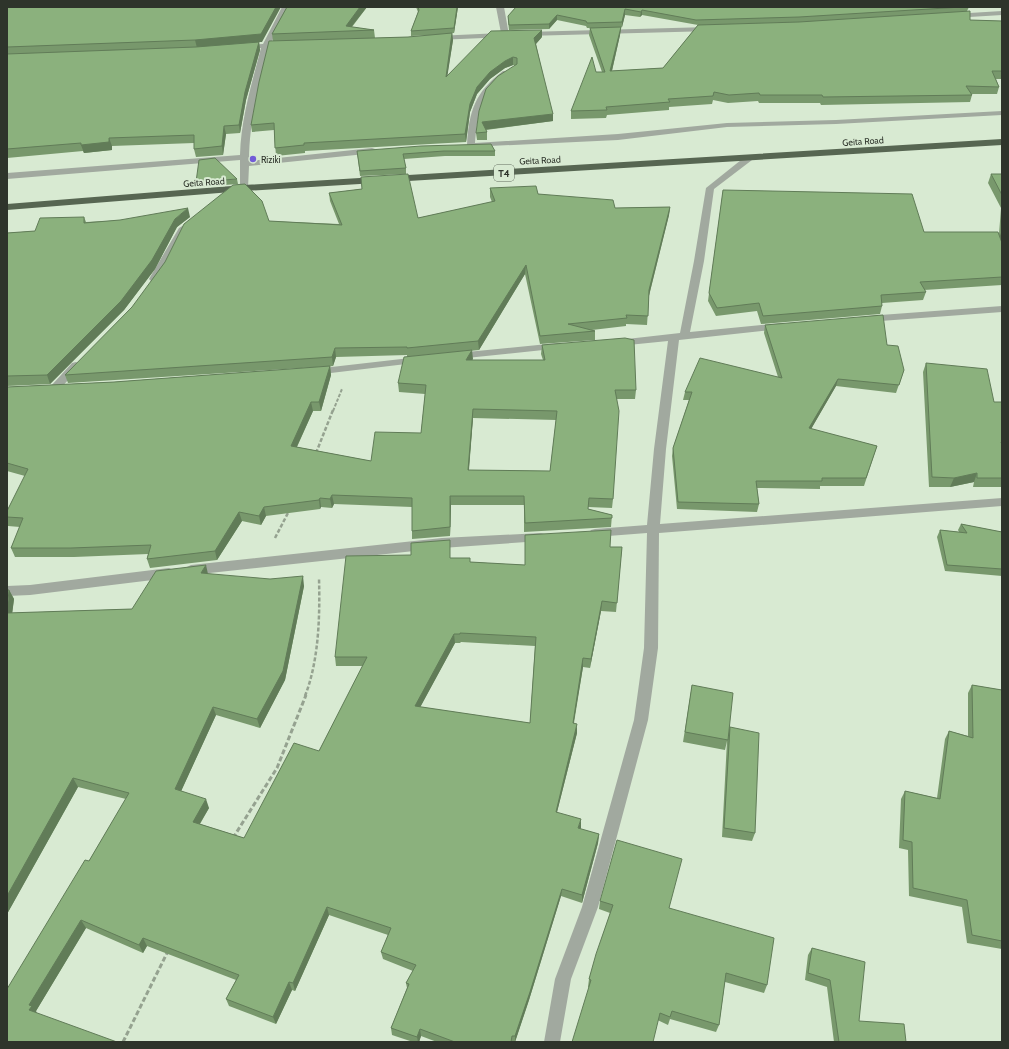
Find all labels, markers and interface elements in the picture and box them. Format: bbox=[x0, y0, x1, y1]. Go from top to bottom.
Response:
street label: Geita Road bbox=[842, 134, 884, 148]
street label: Geita Road bbox=[519, 153, 561, 167]
marker: Riziki bbox=[248, 154, 258, 164]
place label: Riziki bbox=[261, 154, 280, 165]
road number: T4 bbox=[494, 165, 514, 181]
street label: Geita Road bbox=[183, 175, 225, 189]

